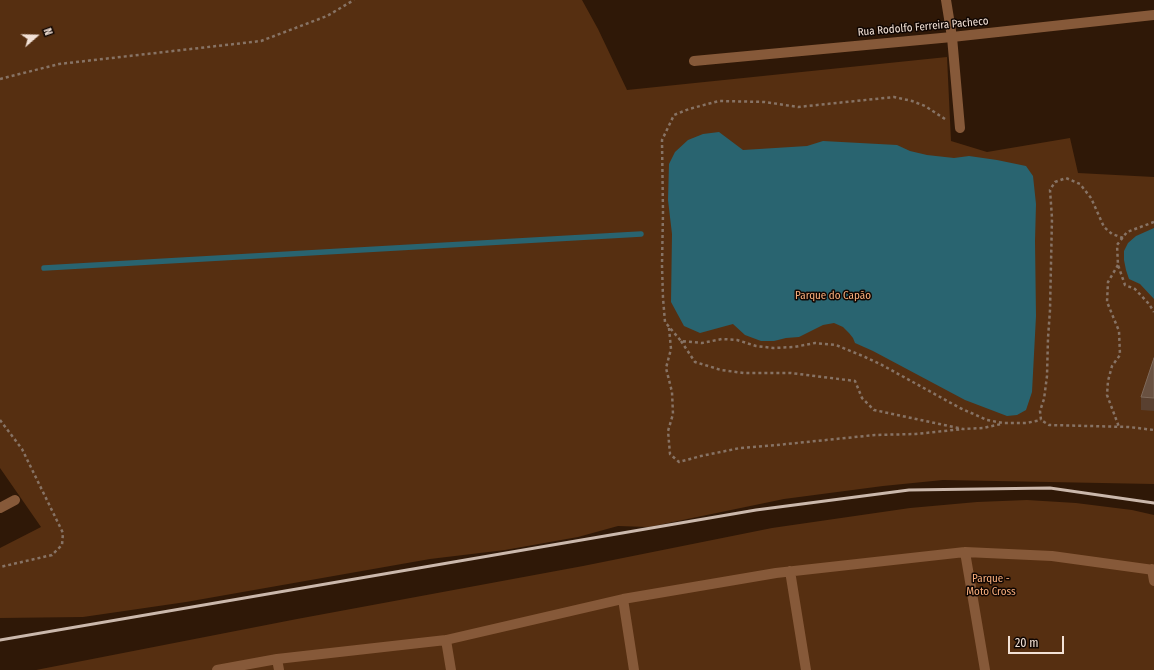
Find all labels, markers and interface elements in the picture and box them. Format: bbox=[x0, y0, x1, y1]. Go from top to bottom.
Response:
street label: Rua Rodolfo Ferreira Pacheco bbox=[857, 15, 989, 39]
north arrow bbox=[16, 16, 56, 56]
text: N bbox=[41, 26, 55, 37]
park label: Parque do Capão bbox=[795, 289, 871, 303]
park label: Parque - Moto Cross bbox=[966, 572, 1016, 598]
scale bar bbox=[1010, 628, 1066, 654]
text: 20 m bbox=[1015, 636, 1039, 650]

